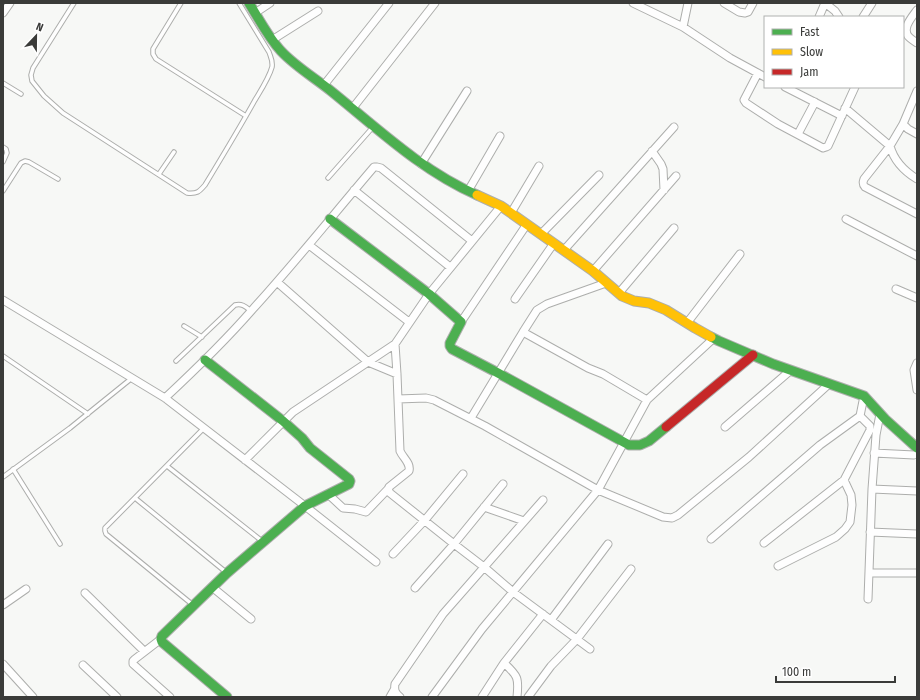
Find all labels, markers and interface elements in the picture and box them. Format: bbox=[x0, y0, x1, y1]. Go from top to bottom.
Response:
north arrow bbox=[16, 16, 56, 56]
legend bbox=[764, 16, 904, 88]
text: N bbox=[34, 20, 45, 34]
text: Fast bbox=[800, 25, 819, 39]
text: Slow bbox=[800, 45, 823, 59]
text: Jam bbox=[800, 65, 818, 79]
scale bar bbox=[776, 658, 895, 684]
text: 100 m bbox=[782, 665, 811, 679]

